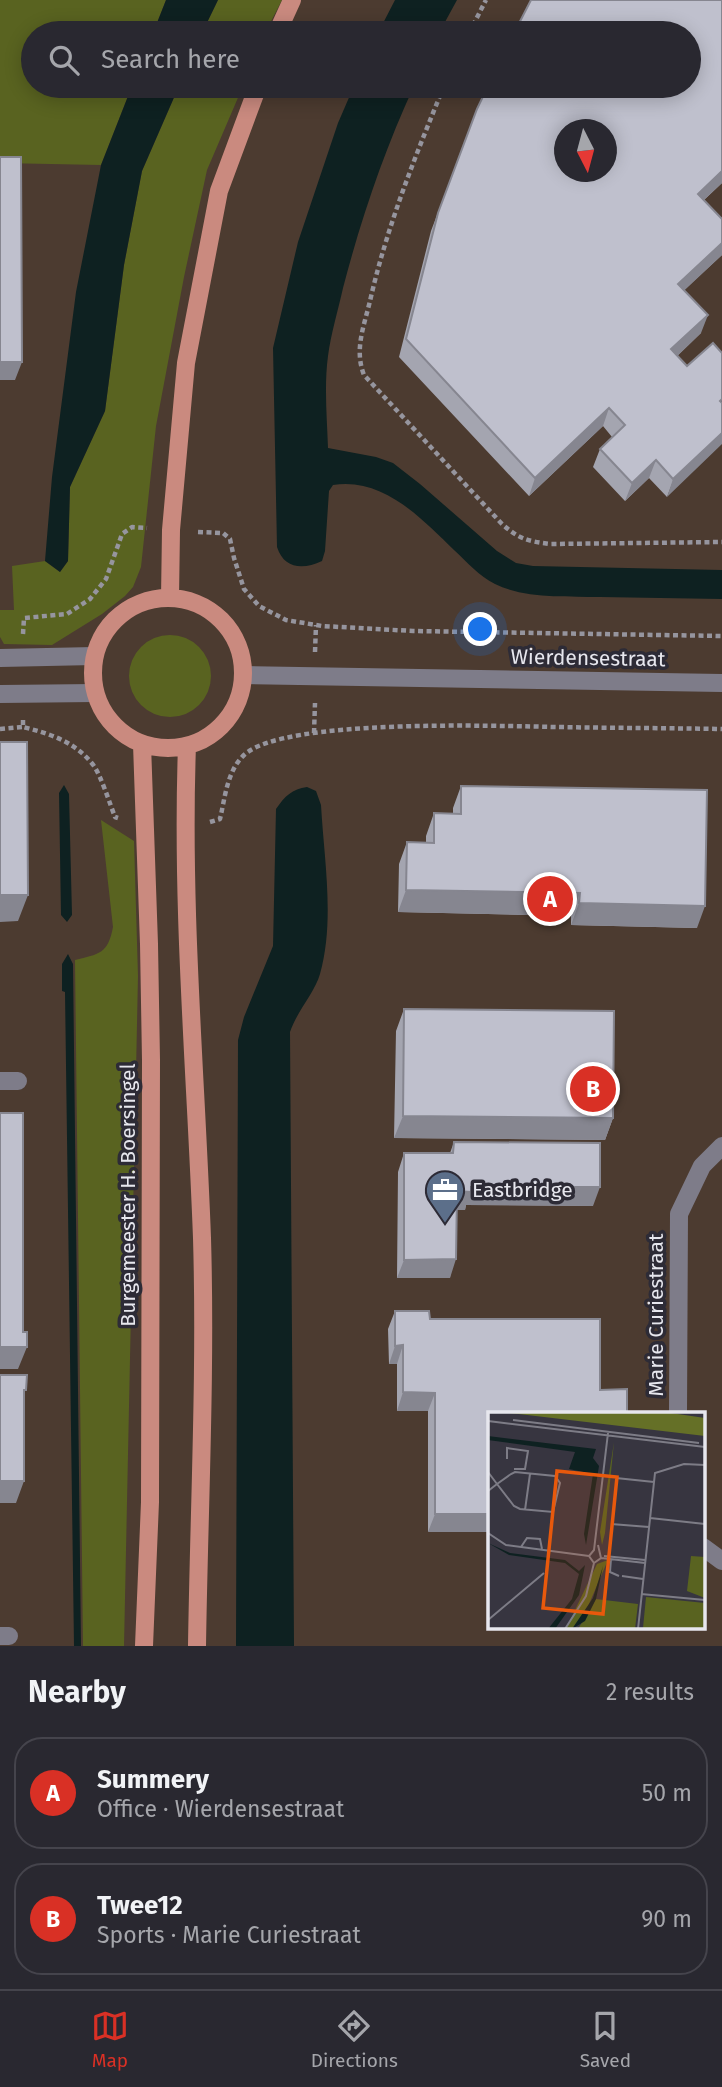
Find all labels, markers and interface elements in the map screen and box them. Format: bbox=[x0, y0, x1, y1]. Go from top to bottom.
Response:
search box bbox=[21, 21, 701, 98]
icon: search bbox=[45, 41, 83, 79]
text: Search here bbox=[101, 44, 240, 75]
north arrow bbox=[554, 119, 617, 182]
your location bbox=[463, 612, 497, 646]
street label: Wierdensestraat bbox=[510, 644, 666, 672]
pin: A bbox=[527, 873, 573, 925]
street label: Burgemeester H. Boersingel bbox=[115, 1063, 141, 1327]
pin: B bbox=[570, 1063, 616, 1115]
office icon: Eastbridge bbox=[424, 1169, 466, 1224]
place label: Eastbridge bbox=[472, 1177, 573, 1203]
street label: Marie Curiestraat bbox=[643, 1233, 669, 1396]
inset map bbox=[488, 1412, 704, 1629]
text: Nearby bbox=[28, 1674, 126, 1710]
text: 2 results bbox=[606, 1678, 694, 1706]
text: Summery bbox=[97, 1764, 209, 1795]
text: A bbox=[46, 1779, 60, 1807]
text: 50 m bbox=[642, 1779, 692, 1807]
text: Office · Wierdensestraat bbox=[97, 1795, 344, 1823]
text: Twee12 bbox=[97, 1890, 183, 1921]
text: B bbox=[46, 1905, 60, 1933]
text: 90 m bbox=[641, 1905, 692, 1933]
text: Sports · Marie Curiestraat bbox=[97, 1921, 361, 1949]
tab: Map bbox=[91, 2007, 129, 2072]
tab: Directions bbox=[311, 2007, 398, 2072]
tab: Saved bbox=[580, 2007, 631, 2072]

